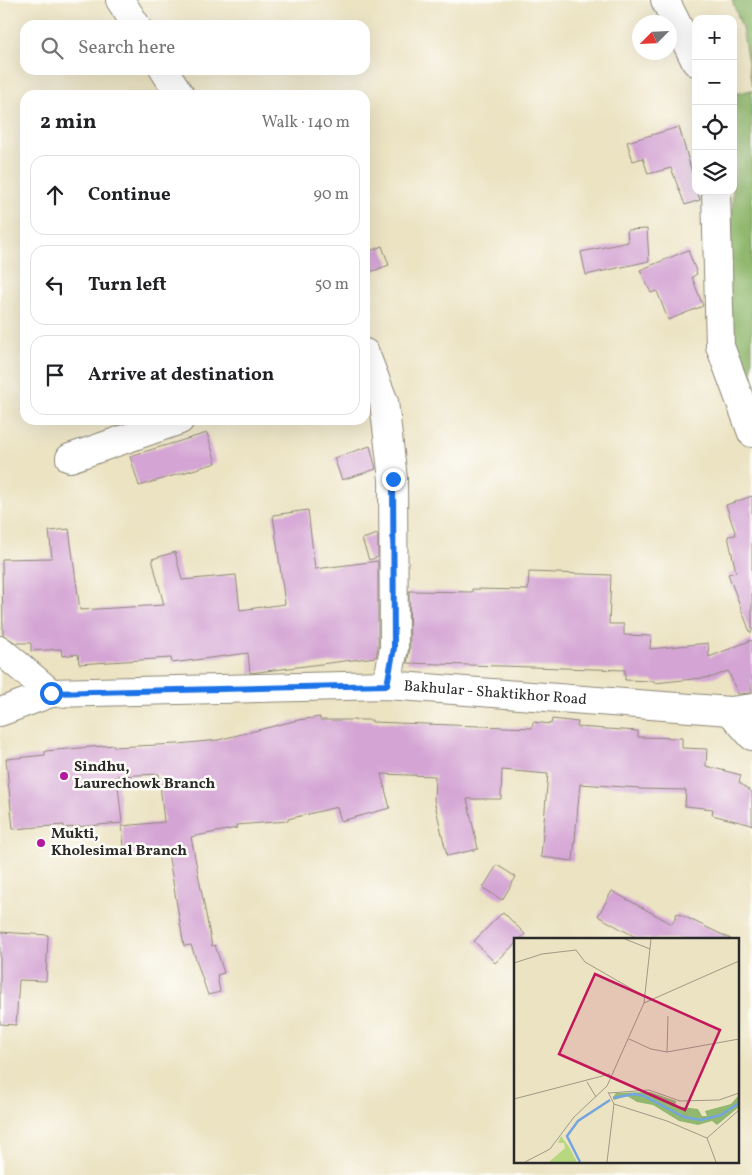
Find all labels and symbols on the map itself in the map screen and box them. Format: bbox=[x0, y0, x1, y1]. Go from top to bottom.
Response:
north arrow bbox=[632, 15, 677, 60]
route end bbox=[382, 468, 405, 491]
street label: Bakhular - Shaktikhor Road bbox=[403, 676, 587, 711]
route start bbox=[40, 682, 63, 705]
place label: Sindhu, Laurechowk Branch bbox=[74, 757, 215, 795]
marker: Sindhu, Laurechowk Branch bbox=[58, 770, 70, 782]
place label: Mukti, Kholesimal Branch bbox=[51, 824, 187, 862]
marker: Mukti, Kholesimal Branch bbox=[35, 837, 47, 849]
inset map bbox=[514, 938, 740, 1162]

